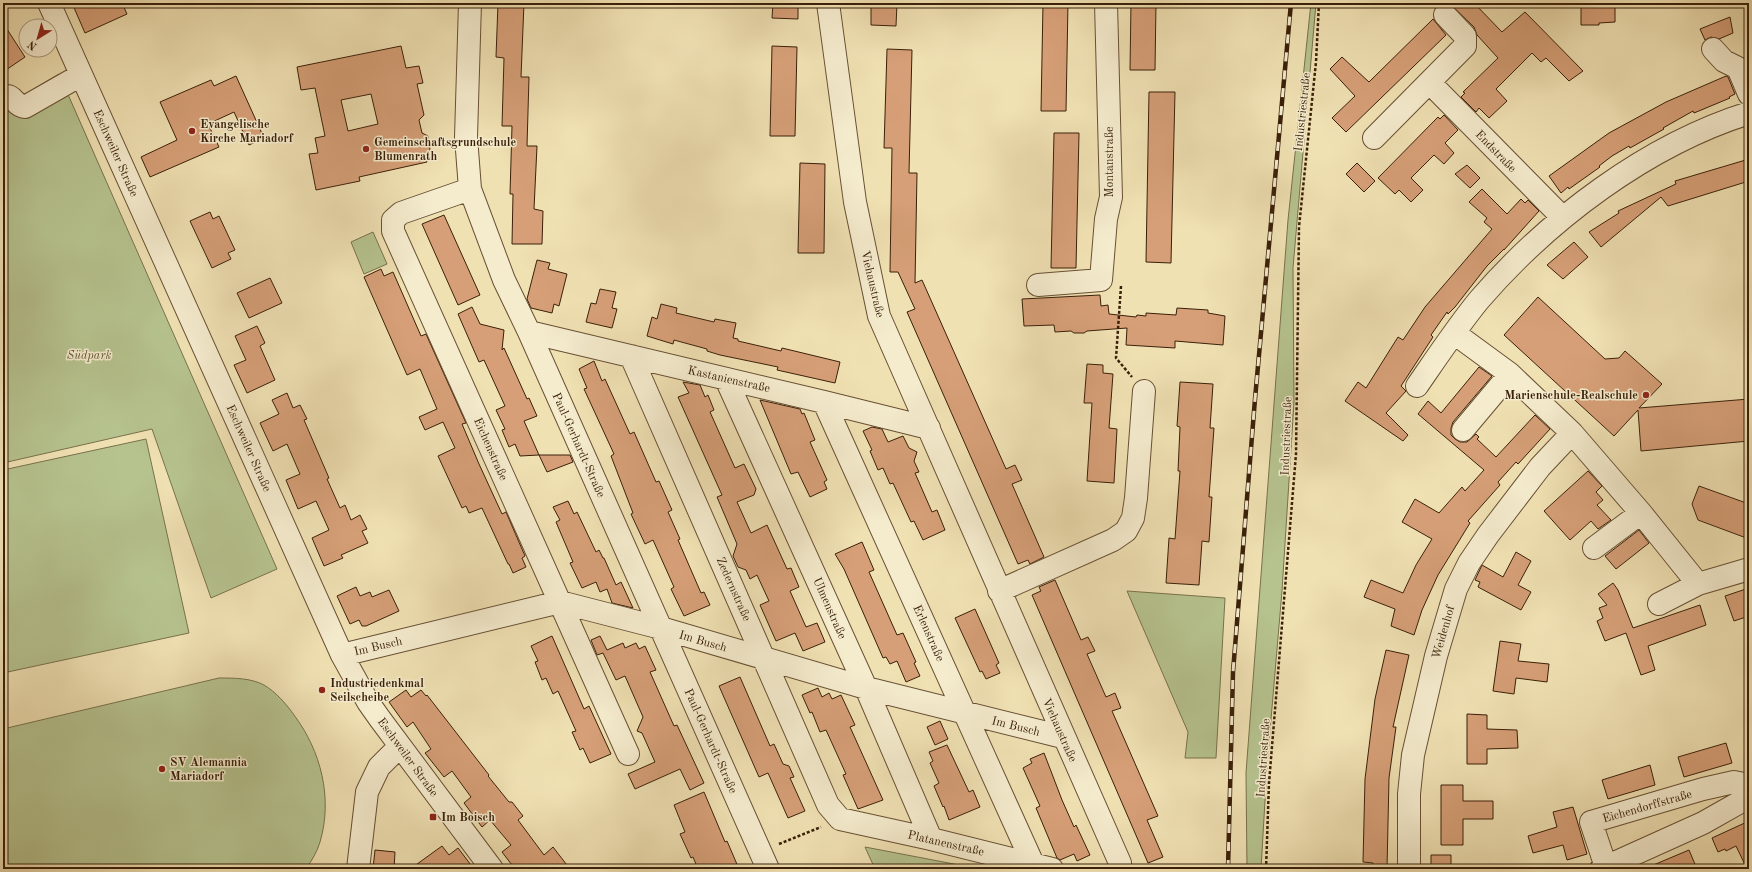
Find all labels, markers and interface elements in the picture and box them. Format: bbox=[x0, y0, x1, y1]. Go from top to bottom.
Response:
north arrow bbox=[18, 18, 58, 58]
text: N bbox=[26, 38, 40, 52]
street label: Industriestraße bbox=[1293, 72, 1313, 152]
street label: Eschweiler Straße bbox=[90, 108, 140, 199]
place label: Evangelische Kirche Mariadorf bbox=[200, 119, 294, 145]
marker: Evangelische Kirche Mariadorf bbox=[187, 126, 197, 136]
street label: Montanstraße bbox=[1104, 126, 1116, 198]
street label: Endstraße bbox=[1473, 128, 1518, 175]
place label: Gemeinschaftsgrundschule Blumenrath bbox=[374, 137, 516, 163]
marker: Gemeinschaftsgrundschule Blumenrath bbox=[361, 144, 371, 154]
street label: Viehaustraße bbox=[858, 250, 886, 319]
park label: Südpark bbox=[67, 349, 111, 362]
street label: Kastanienstraße bbox=[686, 365, 772, 395]
place label: Marienschule-Realschule bbox=[1505, 390, 1638, 402]
marker: Marienschule-Realschule bbox=[1641, 390, 1651, 400]
street label: Paul-Gerhardt-Straße bbox=[550, 391, 607, 500]
street label: Industriestraße bbox=[1280, 396, 1294, 476]
street label: Eschweiler Straße bbox=[223, 403, 273, 494]
street label: Eichenstraße bbox=[471, 416, 509, 483]
street label: Zedernstraße bbox=[714, 556, 753, 624]
street label: Ulmenstraße bbox=[810, 576, 848, 642]
street label: Erlenstraße bbox=[910, 603, 946, 664]
street label: Weidenhof bbox=[1431, 603, 1458, 660]
street label: Im Busch bbox=[677, 629, 729, 655]
street label: Im Busch bbox=[353, 635, 404, 658]
place label: Industriedenkmal Seilscheibe bbox=[330, 678, 424, 704]
marker: Industriedenkmal Seilscheibe bbox=[317, 685, 327, 695]
street label: Paul-Gerhardt-Straße bbox=[682, 687, 739, 796]
street label: Viehaustraße bbox=[1040, 697, 1079, 765]
street label: Im Busch bbox=[990, 715, 1042, 739]
street label: Eschweiler Straße bbox=[375, 716, 440, 800]
street label: Industriestraße bbox=[1255, 718, 1273, 798]
place label: SV Alemannia Mariadorf bbox=[170, 757, 247, 783]
marker: SV Alemannia Mariadorf bbox=[157, 764, 167, 774]
street label: Eichendorffstraße bbox=[1601, 788, 1694, 825]
marker: Im Boisch bbox=[428, 812, 438, 822]
place label: Im Boisch bbox=[441, 812, 495, 824]
street label: Platanenstraße bbox=[906, 829, 986, 859]

